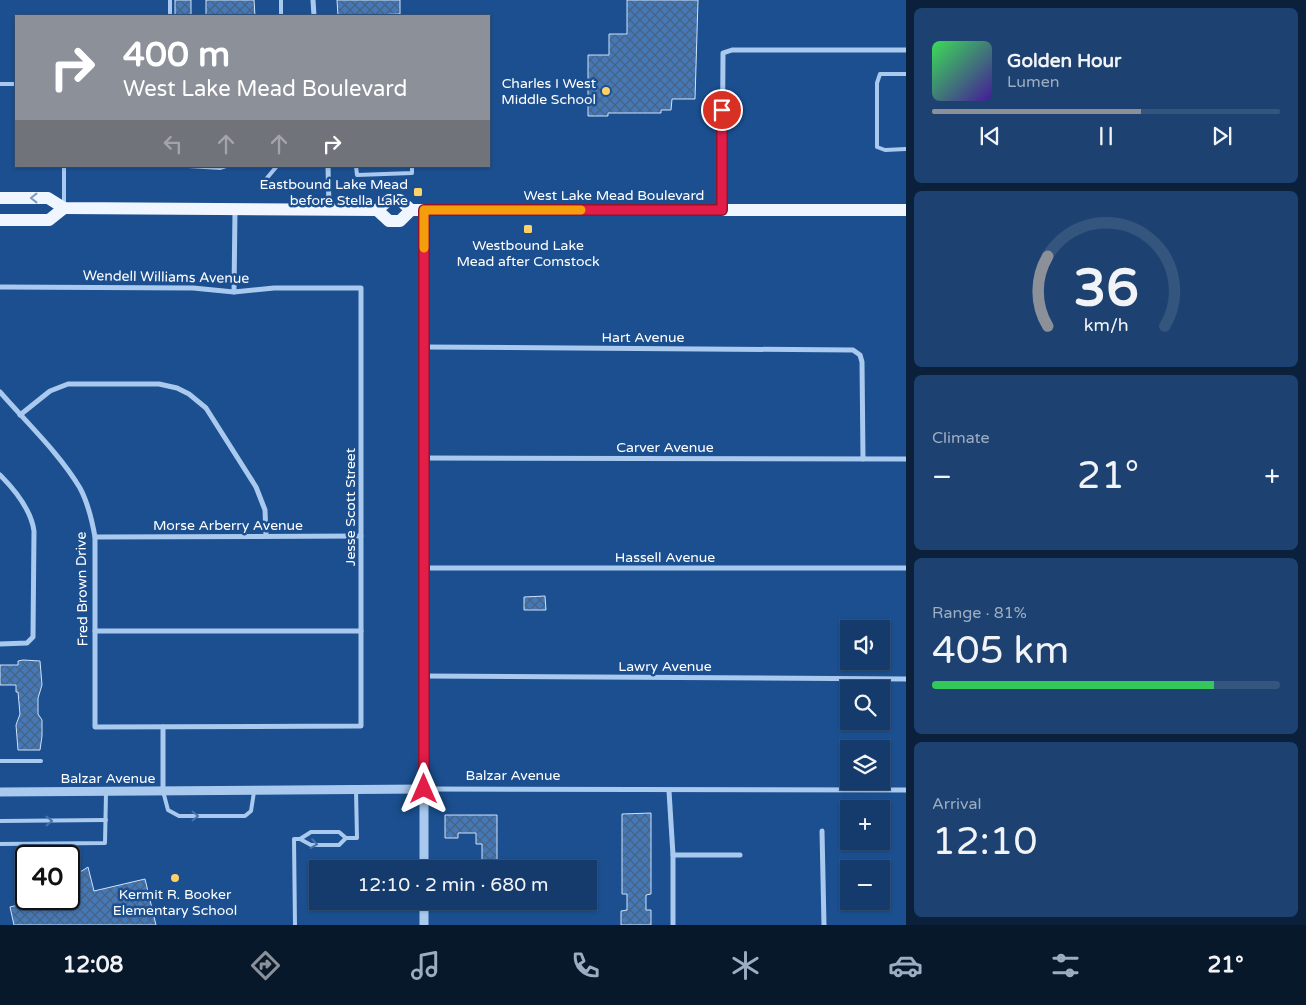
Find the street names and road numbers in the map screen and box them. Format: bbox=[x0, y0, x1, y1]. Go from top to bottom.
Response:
street label: West Lake Mead Boulevard bbox=[524, 187, 704, 204]
street label: Wendell Williams Avenue bbox=[83, 267, 249, 287]
street label: Hart Avenue bbox=[602, 329, 685, 346]
street label: Carver Avenue bbox=[616, 439, 714, 456]
street label: Jesse Scott Street bbox=[342, 447, 359, 566]
street label: Morse Arberry Avenue bbox=[153, 517, 303, 534]
street label: Fred Brown Drive bbox=[73, 531, 91, 646]
street label: Hassell Avenue bbox=[615, 549, 715, 566]
street label: Lawry Avenue bbox=[618, 658, 712, 675]
street label: Balzar Avenue bbox=[465, 767, 561, 784]
street label: Balzar Avenue bbox=[60, 770, 156, 787]

